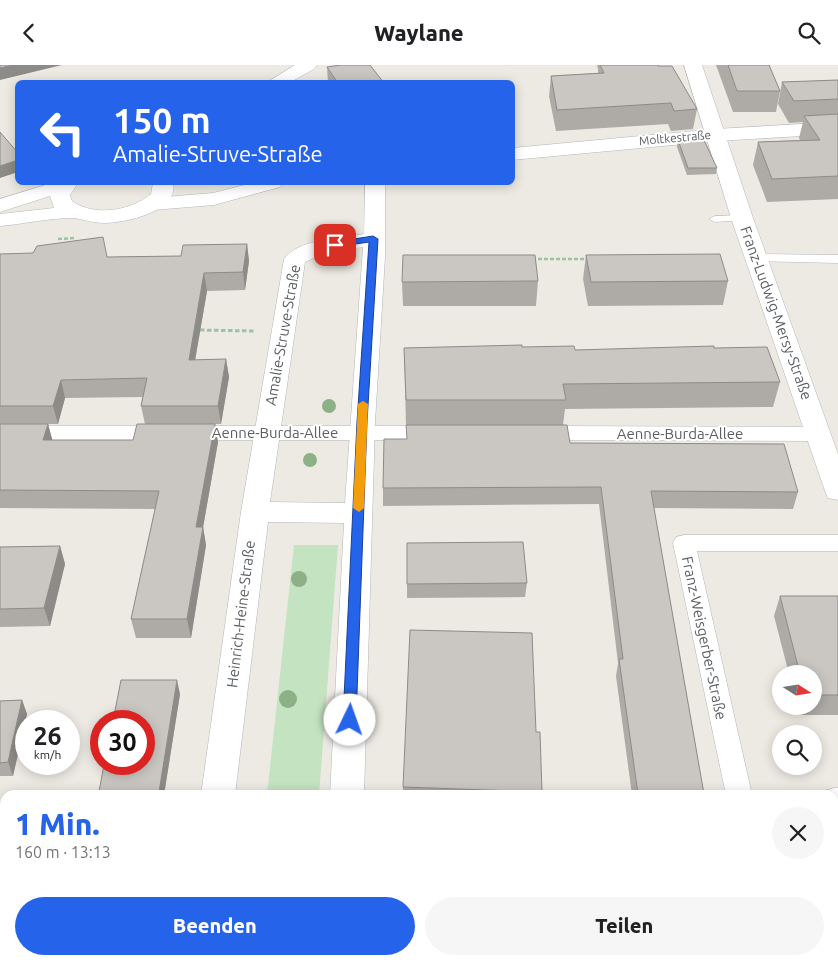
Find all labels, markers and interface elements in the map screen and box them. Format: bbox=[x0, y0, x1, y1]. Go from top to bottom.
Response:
icon: back bbox=[15, 19, 43, 47]
icon: search bbox=[795, 19, 823, 47]
text: Waylane bbox=[374, 20, 464, 45]
icon: left bbox=[30, 100, 95, 165]
text: 150 m bbox=[113, 100, 211, 140]
street label: Moltkestraße bbox=[638, 128, 712, 147]
text: Amalie-Struve-Straße bbox=[113, 141, 323, 166]
pin bbox=[314, 224, 356, 266]
street label: Franz-Ludwig-Mersy-Straße bbox=[737, 224, 816, 402]
icon: arrive bbox=[321, 231, 349, 259]
street label: Amalie-Struve-Straße bbox=[262, 263, 303, 407]
street label: Aenne-Burda-Allee bbox=[212, 424, 338, 441]
street label: Aenne-Burda-Allee bbox=[617, 425, 743, 442]
street label: Heinrich-Heine-Straße bbox=[223, 539, 258, 689]
street label: Franz-Weisgerber-Straße bbox=[679, 555, 730, 721]
north arrow bbox=[772, 665, 822, 715]
map controls bbox=[772, 665, 822, 775]
position arrow bbox=[323, 693, 375, 745]
speed limit sign: 30 bbox=[90, 710, 155, 775]
text: 26 bbox=[33, 722, 62, 750]
button: search bbox=[772, 725, 822, 775]
text: km/h bbox=[34, 748, 61, 761]
text: 1 Min. bbox=[15, 807, 100, 841]
button: close bbox=[772, 807, 824, 859]
text: 160 m · 13:13 bbox=[15, 843, 111, 861]
button: Beenden bbox=[15, 897, 415, 955]
button: Teilen bbox=[425, 897, 824, 955]

